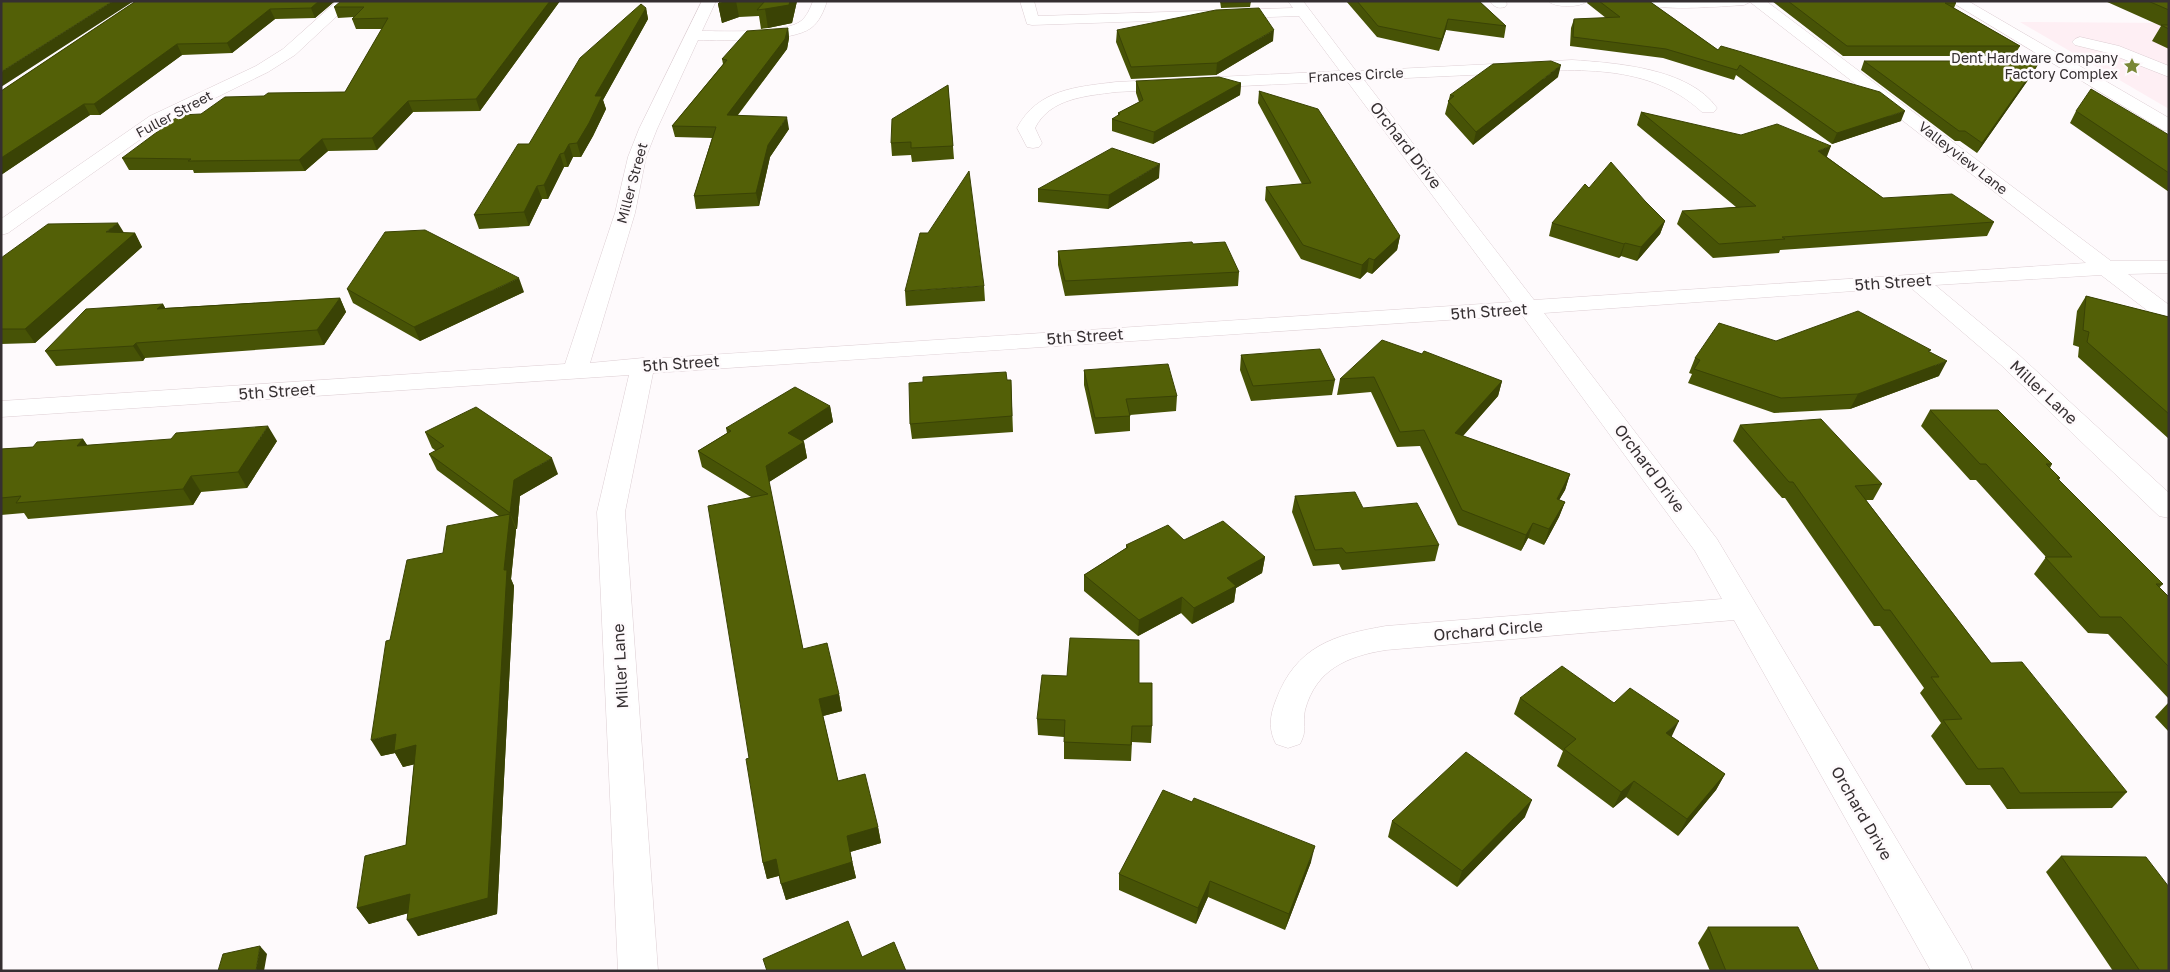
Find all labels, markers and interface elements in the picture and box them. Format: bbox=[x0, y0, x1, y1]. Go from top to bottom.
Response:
place label: Dent Hardware Company Factory Complex bbox=[1951, 49, 2118, 82]
place icon: Dent Hardware Company Factory Complex bbox=[2122, 56, 2142, 76]
street label: Frances Circle bbox=[1308, 64, 1404, 85]
street label: Fuller Street bbox=[133, 86, 215, 141]
street label: Orchard Drive bbox=[1366, 97, 1446, 193]
street label: Valleyview Lane bbox=[1915, 117, 2011, 198]
street label: Miller Street bbox=[613, 141, 650, 225]
street label: 5th Street bbox=[1854, 269, 1932, 295]
street label: 5th Street bbox=[1450, 298, 1528, 324]
street label: 5th Street bbox=[1046, 323, 1124, 349]
street label: 5th Street bbox=[642, 350, 720, 376]
street label: Miller Lane bbox=[2006, 356, 2082, 428]
street label: 5th Street bbox=[238, 378, 316, 404]
street label: Orchard Drive bbox=[1610, 420, 1690, 516]
street label: Orchard Circle bbox=[1433, 615, 1543, 645]
street label: Miller Lane bbox=[608, 623, 632, 709]
street label: Orchard Drive bbox=[1827, 762, 1897, 864]

